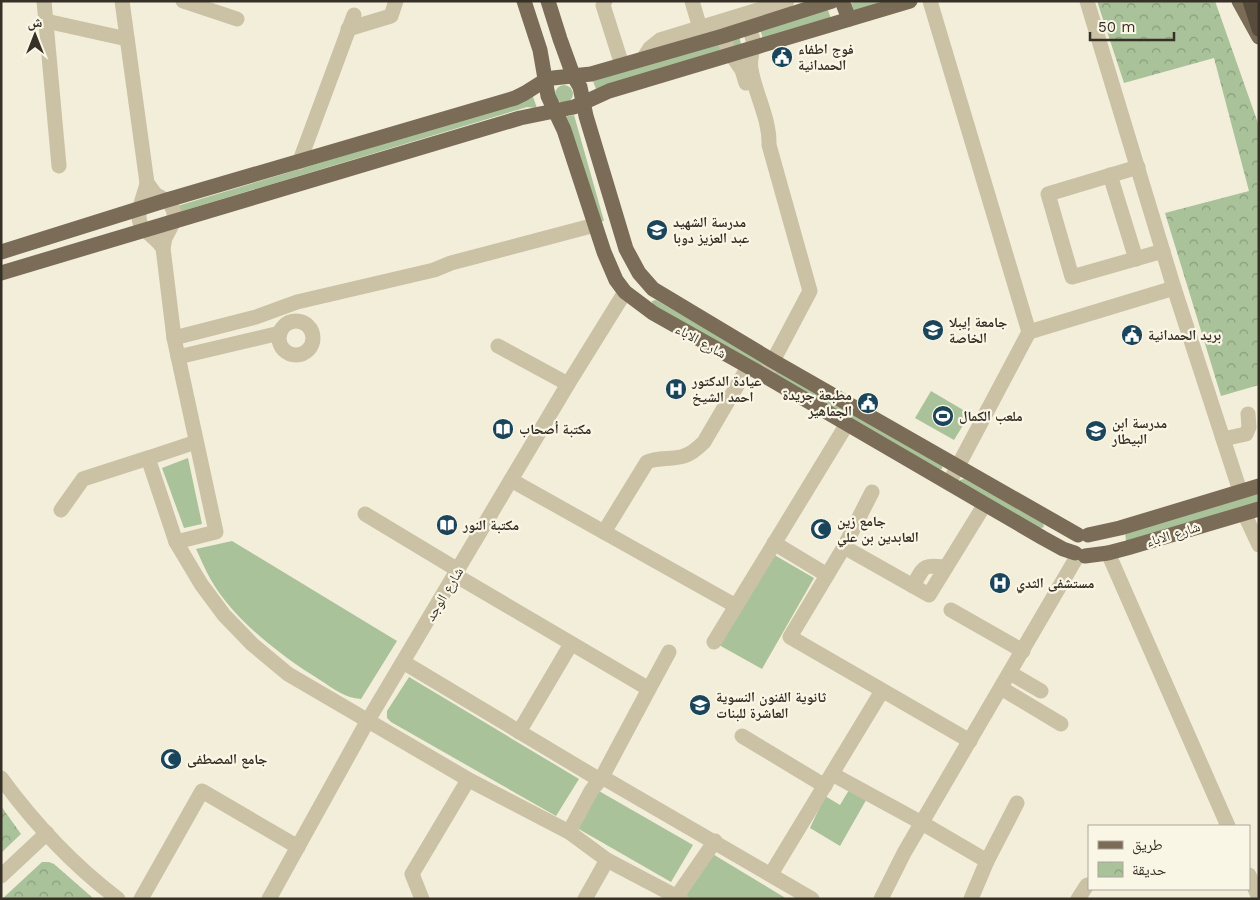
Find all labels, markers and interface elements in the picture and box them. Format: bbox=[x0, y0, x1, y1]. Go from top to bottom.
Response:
north arrow bbox=[10, 10, 60, 60]
scale bar bbox=[1090, 10, 1174, 42]
text: ش bbox=[28, 14, 43, 31]
text: 50 m bbox=[1098, 18, 1135, 36]
place label: فوج اطفاء الحمدانية bbox=[798, 41, 854, 73]
public building icon: فوج اطفاء الحمدانية bbox=[770, 45, 794, 69]
place label: مدرسة الشهيد عبد العزيز دوبا bbox=[673, 214, 749, 247]
school or university icon: مدرسة الشهيد عبد العزيز دوبا bbox=[645, 218, 669, 242]
place label: جامعة إيبلا الخاصة bbox=[949, 314, 1007, 346]
school or university icon: جامعة إيبلا الخاصة bbox=[921, 318, 945, 342]
street label: شارع الاباء bbox=[672, 321, 729, 363]
public building icon: بريد الحمدانية bbox=[1120, 323, 1144, 347]
place label: بريد الحمدانية bbox=[1148, 327, 1221, 344]
place label: عيادة الدكتور احمد الشيخ bbox=[691, 373, 762, 406]
hospital icon: عيادة الدكتور احمد الشيخ bbox=[664, 377, 688, 401]
place label: مطبعة جريدة الجماهير bbox=[782, 387, 852, 419]
public building icon: مطبعة جريدة الجماهير bbox=[856, 391, 880, 415]
sports icon: ملعب الكمال bbox=[931, 404, 955, 428]
place label: ملعب الكمال bbox=[959, 408, 1023, 425]
place label: مدرسة ابن البيطار bbox=[1111, 415, 1167, 448]
library icon: مكتبة أصحاب bbox=[491, 417, 515, 441]
school or university icon: مدرسة ابن البيطار bbox=[1084, 419, 1108, 443]
place label: مكتبة أصحاب bbox=[519, 421, 591, 438]
library icon: مكتبة النور bbox=[435, 513, 459, 537]
place label: جامع زين العابدين بن علي bbox=[837, 513, 919, 548]
place label: مكتبة النور bbox=[462, 517, 519, 534]
mosque icon: جامع زين العابدين بن علي bbox=[809, 517, 833, 541]
street label: شارع الاباء bbox=[1144, 518, 1202, 552]
street label: شارع الوجد bbox=[422, 564, 468, 625]
hospital icon: مستشفى الثدي bbox=[988, 571, 1012, 595]
place label: مستشفى الثدي bbox=[1016, 575, 1094, 594]
place label: ثانوية الفنون النسوية العاشرة للبنات bbox=[716, 689, 826, 722]
school or university icon: ثانوية الفنون النسوية العاشرة للبنات bbox=[688, 693, 712, 717]
mosque icon: جامع المصطفى bbox=[159, 747, 183, 771]
place label: جامع المصطفى bbox=[187, 751, 267, 769]
legend bbox=[1088, 825, 1250, 890]
text: طريق bbox=[1132, 836, 1163, 855]
text: حديقة bbox=[1132, 861, 1167, 879]

